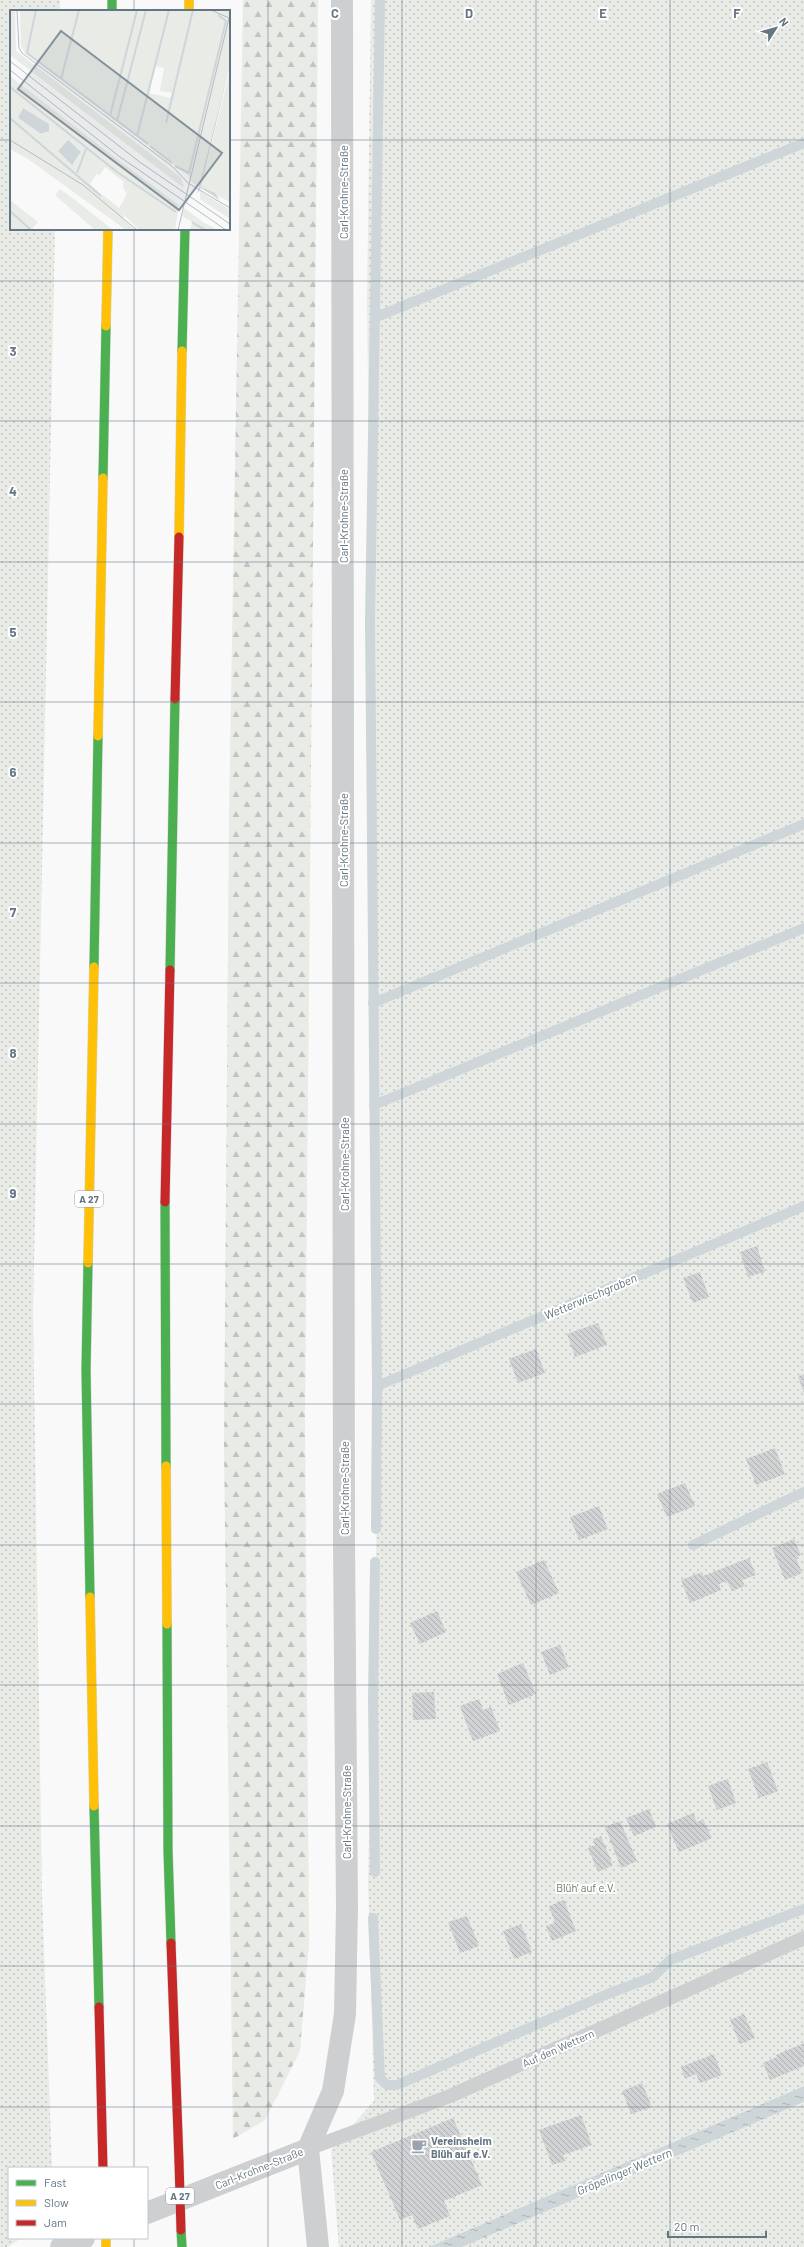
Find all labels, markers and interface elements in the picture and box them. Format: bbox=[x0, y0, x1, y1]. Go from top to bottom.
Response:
text: C bbox=[331, 5, 339, 21]
text: D bbox=[465, 5, 473, 21]
text: E bbox=[599, 5, 607, 21]
text: F bbox=[733, 5, 741, 21]
north arrow bbox=[756, 8, 796, 48]
inset map bbox=[10, 10, 230, 230]
text: N bbox=[777, 15, 792, 29]
street label: Carl-Krohne-Straße bbox=[337, 145, 350, 239]
text: 3 bbox=[9, 343, 17, 359]
street label: Carl-Krohne-Straße bbox=[337, 469, 350, 563]
text: 4 bbox=[9, 483, 17, 499]
text: 5 bbox=[9, 624, 17, 640]
text: 6 bbox=[10, 764, 17, 780]
street label: Carl-Krohne-Straße bbox=[337, 793, 350, 887]
text: 7 bbox=[10, 904, 17, 920]
text: 8 bbox=[9, 1045, 17, 1061]
street label: Carl-Krohne-Straße bbox=[338, 1117, 351, 1211]
text: 9 bbox=[10, 1185, 17, 1201]
road number: A 27 bbox=[75, 1191, 103, 1207]
water label: Wetterwischgraben bbox=[541, 1270, 639, 1322]
street label: Carl-Krohne-Straße bbox=[338, 1441, 351, 1535]
street label: Carl-Krohne-Straße bbox=[340, 1765, 353, 1859]
park label: Blüh' auf e.V. bbox=[556, 1881, 616, 1894]
street label: Auf den Wettern bbox=[520, 2026, 596, 2070]
place label: Vereinsheim Blüh auf e.V. bbox=[431, 2134, 492, 2160]
cafe icon: Vereinsheim Blüh auf e.V. bbox=[410, 2137, 428, 2155]
street label: Carl-Krohne-Straße bbox=[213, 2144, 305, 2192]
water label: Gröpelinger Wettern bbox=[574, 2145, 674, 2197]
legend bbox=[8, 2167, 148, 2239]
text: Fast bbox=[44, 2175, 67, 2189]
road number: A 27 bbox=[166, 2188, 194, 2204]
text: Slow bbox=[44, 2195, 69, 2209]
scale bar bbox=[668, 2213, 766, 2239]
text: Jam bbox=[44, 2215, 67, 2229]
text: 20 m bbox=[674, 2219, 700, 2233]

